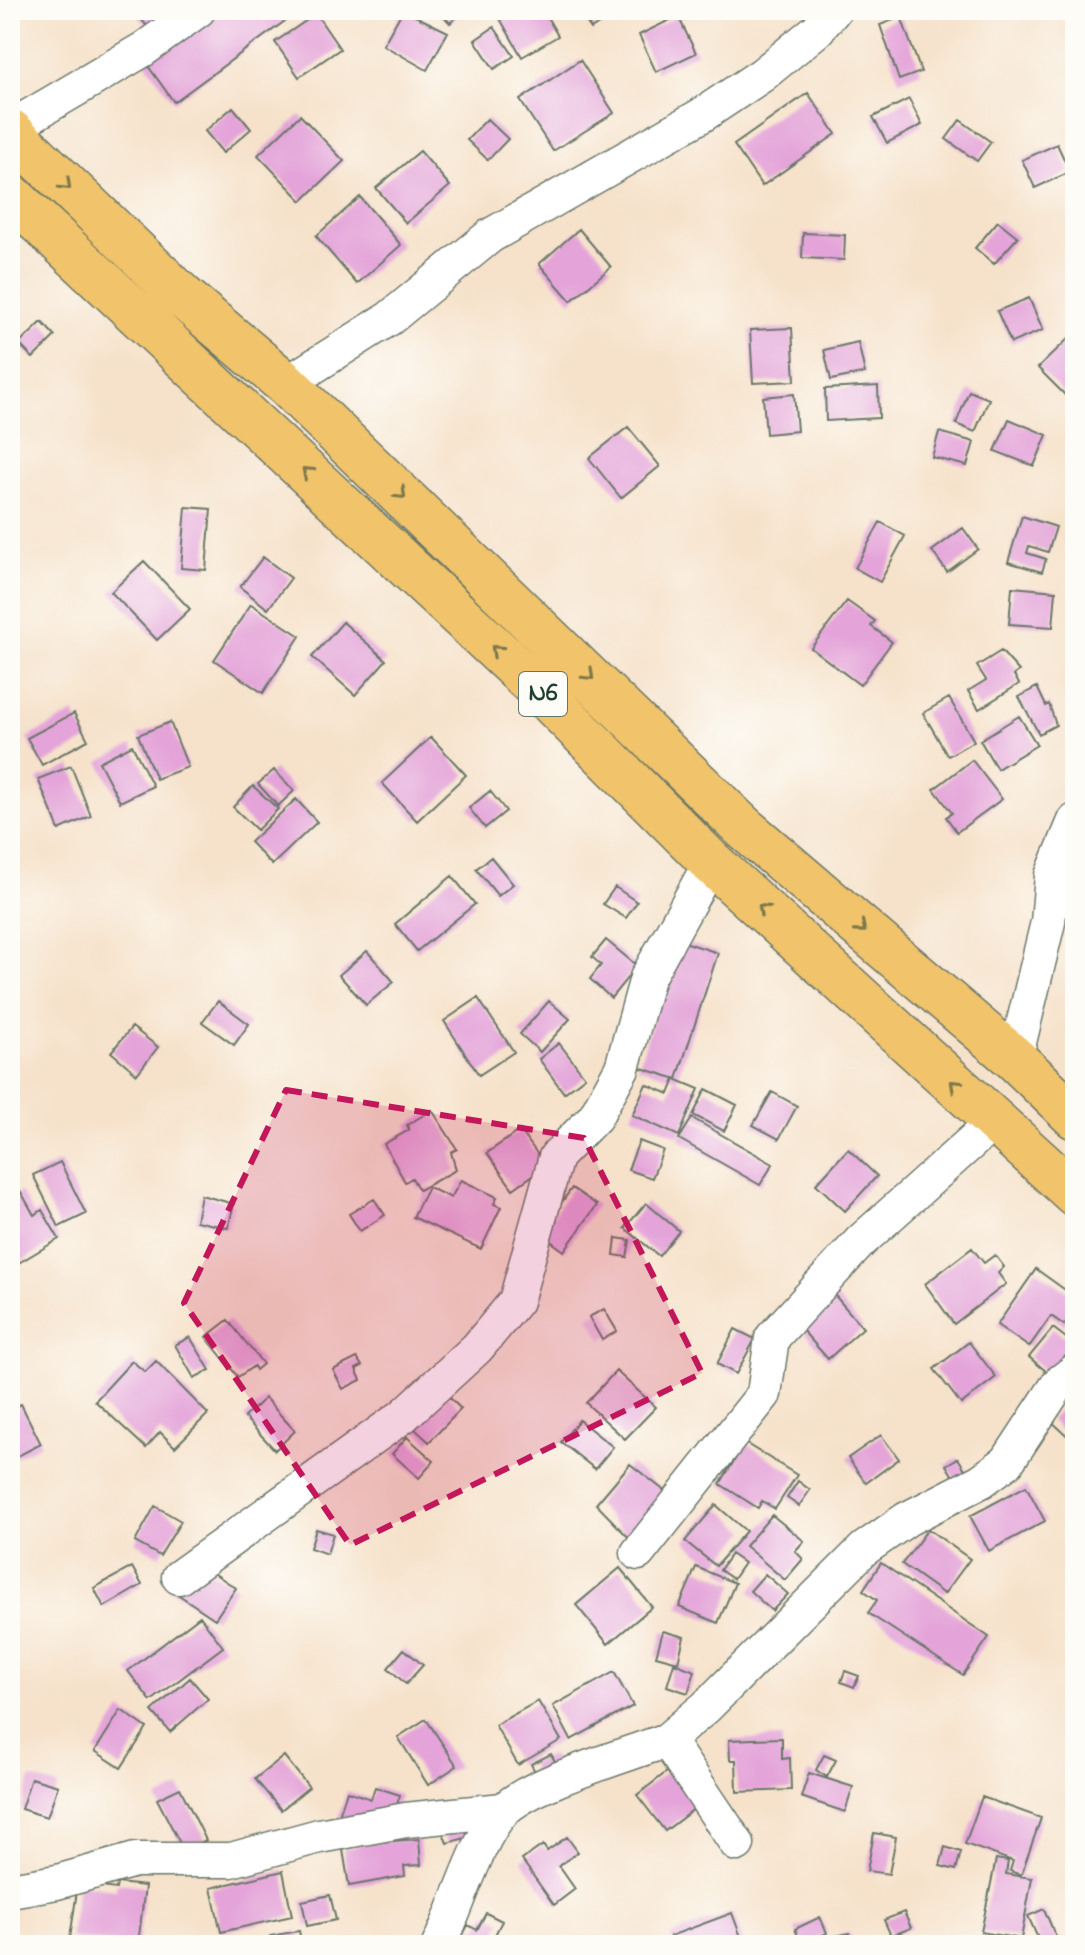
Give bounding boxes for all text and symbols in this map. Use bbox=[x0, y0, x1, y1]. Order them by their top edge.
one-way arrow bbox=[57, 176, 71, 191]
one-way arrow bbox=[302, 467, 316, 482]
one-way arrow bbox=[392, 485, 406, 500]
one-way arrow bbox=[491, 646, 506, 660]
one-way arrow bbox=[580, 665, 594, 680]
road number: N6 bbox=[519, 672, 567, 716]
one-way arrow bbox=[758, 905, 773, 919]
one-way arrow bbox=[851, 918, 866, 933]
one-way arrow bbox=[949, 1080, 964, 1095]

